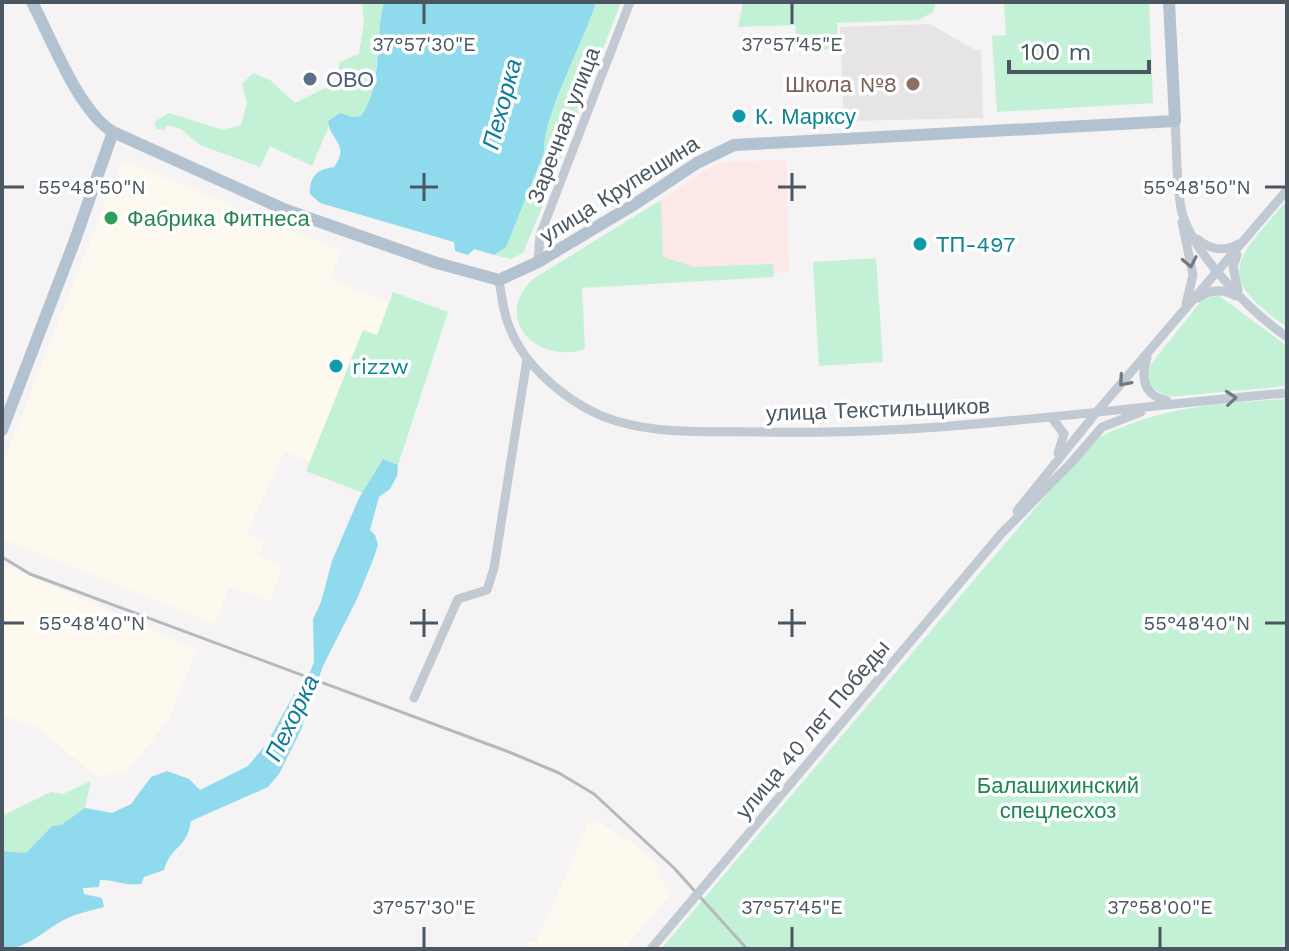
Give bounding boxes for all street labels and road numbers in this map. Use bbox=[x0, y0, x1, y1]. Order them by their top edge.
street label: Заречная улица bbox=[522, 43, 605, 207]
street label: улица Крупешина bbox=[535, 130, 704, 248]
street label: улица Текстильщиков bbox=[766, 393, 990, 426]
street label: улица 40 лет Победы bbox=[730, 635, 894, 824]

